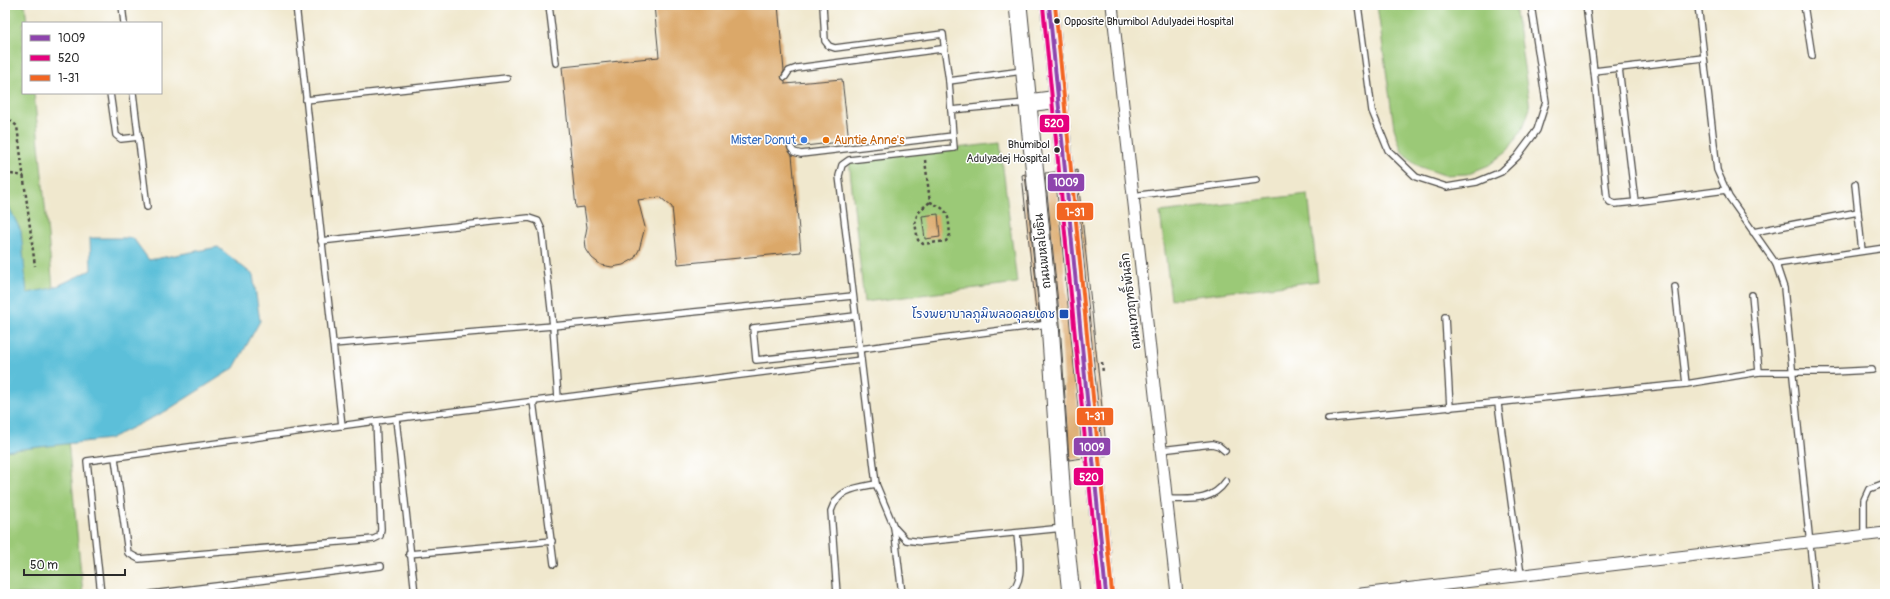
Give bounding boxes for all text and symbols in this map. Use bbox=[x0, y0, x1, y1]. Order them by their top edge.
place label: Opposite Bhumibol Adulyadei Hospital bbox=[1064, 15, 1234, 28]
marker: Opposite Bhumibol Adulyadei Hospital bbox=[1052, 16, 1062, 26]
legend bbox=[22, 22, 162, 94]
text: 1009 bbox=[58, 31, 85, 46]
text: 520 bbox=[58, 51, 79, 66]
text: 1-31 bbox=[58, 71, 79, 86]
line badge: 520 bbox=[1039, 114, 1070, 133]
text: 520 bbox=[1044, 117, 1064, 130]
place label: Mister Donut bbox=[731, 133, 796, 148]
place label: Auntie Anne's bbox=[834, 133, 905, 148]
marker: Mister Donut bbox=[799, 135, 809, 145]
marker: Auntie Anne's bbox=[821, 135, 831, 145]
place label: Bhumibol Adulyadej Hospital bbox=[967, 138, 1050, 165]
marker: Bhumibol Adulyadej Hospital bbox=[1052, 145, 1062, 155]
line badge: 1009 bbox=[1047, 173, 1085, 192]
text: 1009 bbox=[1054, 176, 1079, 189]
line badge: 1-31 bbox=[1056, 202, 1094, 221]
text: 1-31 bbox=[1065, 206, 1085, 219]
street label: ถนนพหลโยธิน bbox=[1031, 213, 1054, 290]
street label: ถนนเทวฤทธิ์พันลึก bbox=[1113, 252, 1144, 351]
place label: โรงพยาบาลภูมิพลอดุลยเดช bbox=[912, 306, 1055, 323]
marker: โรงพยาบาลภูมิพลอดุลยเดช bbox=[1058, 308, 1070, 320]
line badge: 1-31 bbox=[1076, 407, 1114, 426]
text: 1-31 bbox=[1085, 410, 1105, 423]
line badge: 1009 bbox=[1073, 437, 1111, 456]
text: 1009 bbox=[1080, 441, 1105, 454]
line badge: 520 bbox=[1073, 467, 1104, 486]
text: 520 bbox=[1079, 471, 1099, 484]
scale bar bbox=[24, 551, 125, 577]
text: 50 m bbox=[30, 558, 58, 573]

